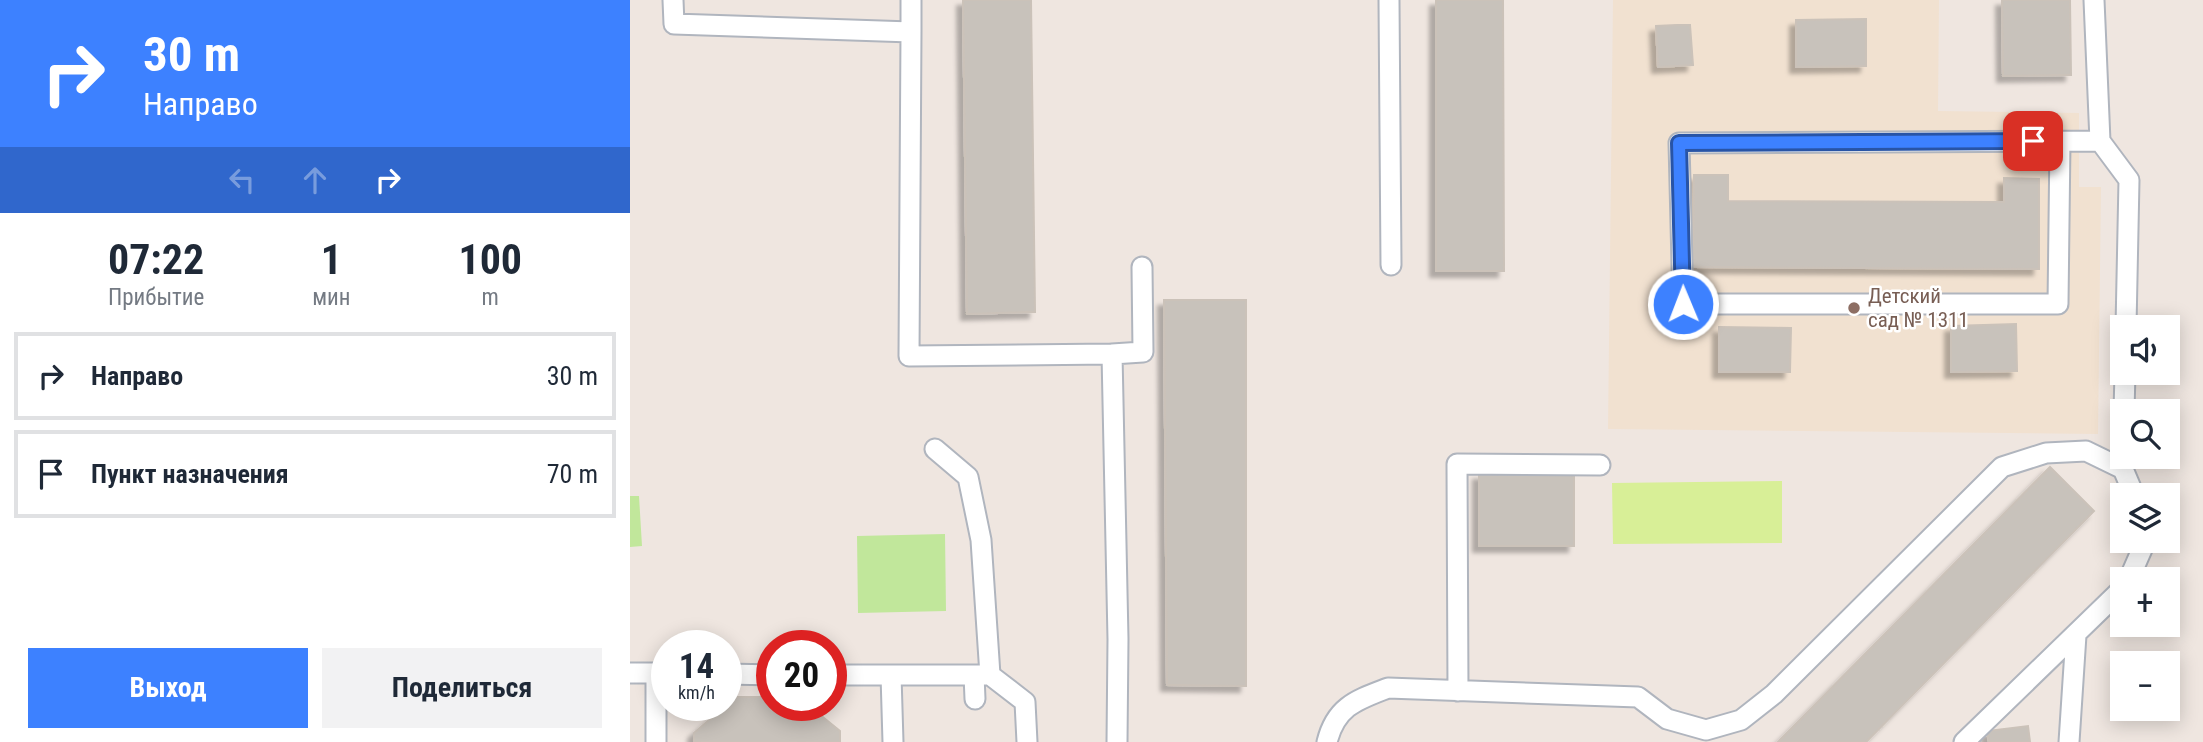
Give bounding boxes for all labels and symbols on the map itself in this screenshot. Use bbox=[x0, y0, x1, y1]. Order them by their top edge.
pin bbox=[2003, 111, 2063, 171]
position arrow bbox=[1646, 267, 1720, 341]
place label: Детский сад № 1311 bbox=[1868, 284, 1969, 332]
marker: Детский сад № 1311 bbox=[1846, 300, 1862, 316]
speed limit sign: 20 bbox=[756, 630, 847, 721]

